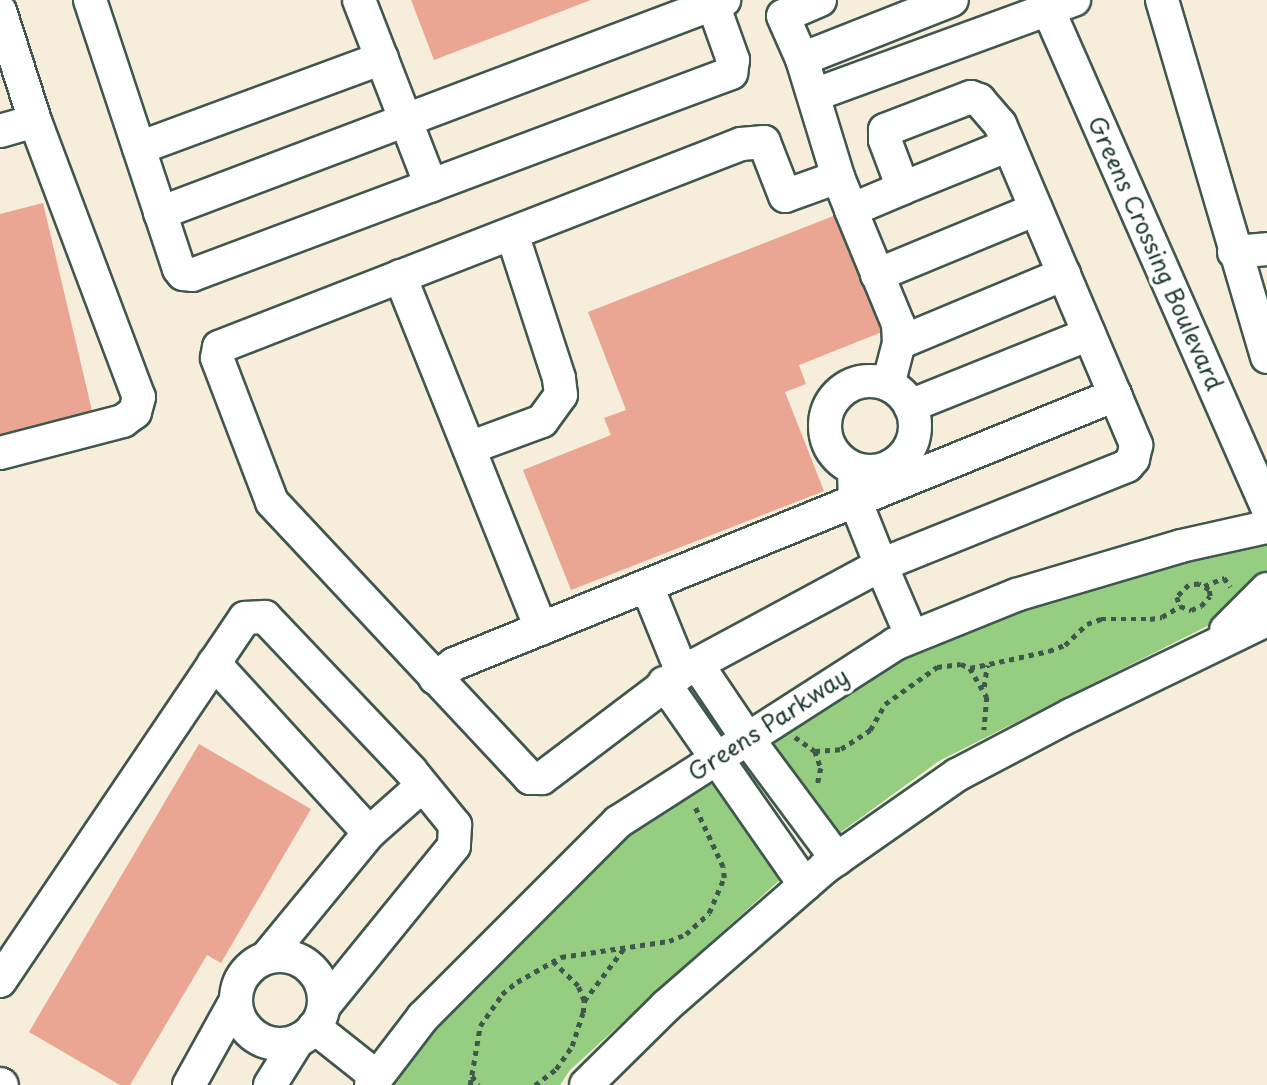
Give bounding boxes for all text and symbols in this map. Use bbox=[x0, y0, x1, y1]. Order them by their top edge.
street label: Greens Crossing Boulevard bbox=[1083, 111, 1229, 395]
street label: Greens Parkway bbox=[683, 662, 853, 786]

